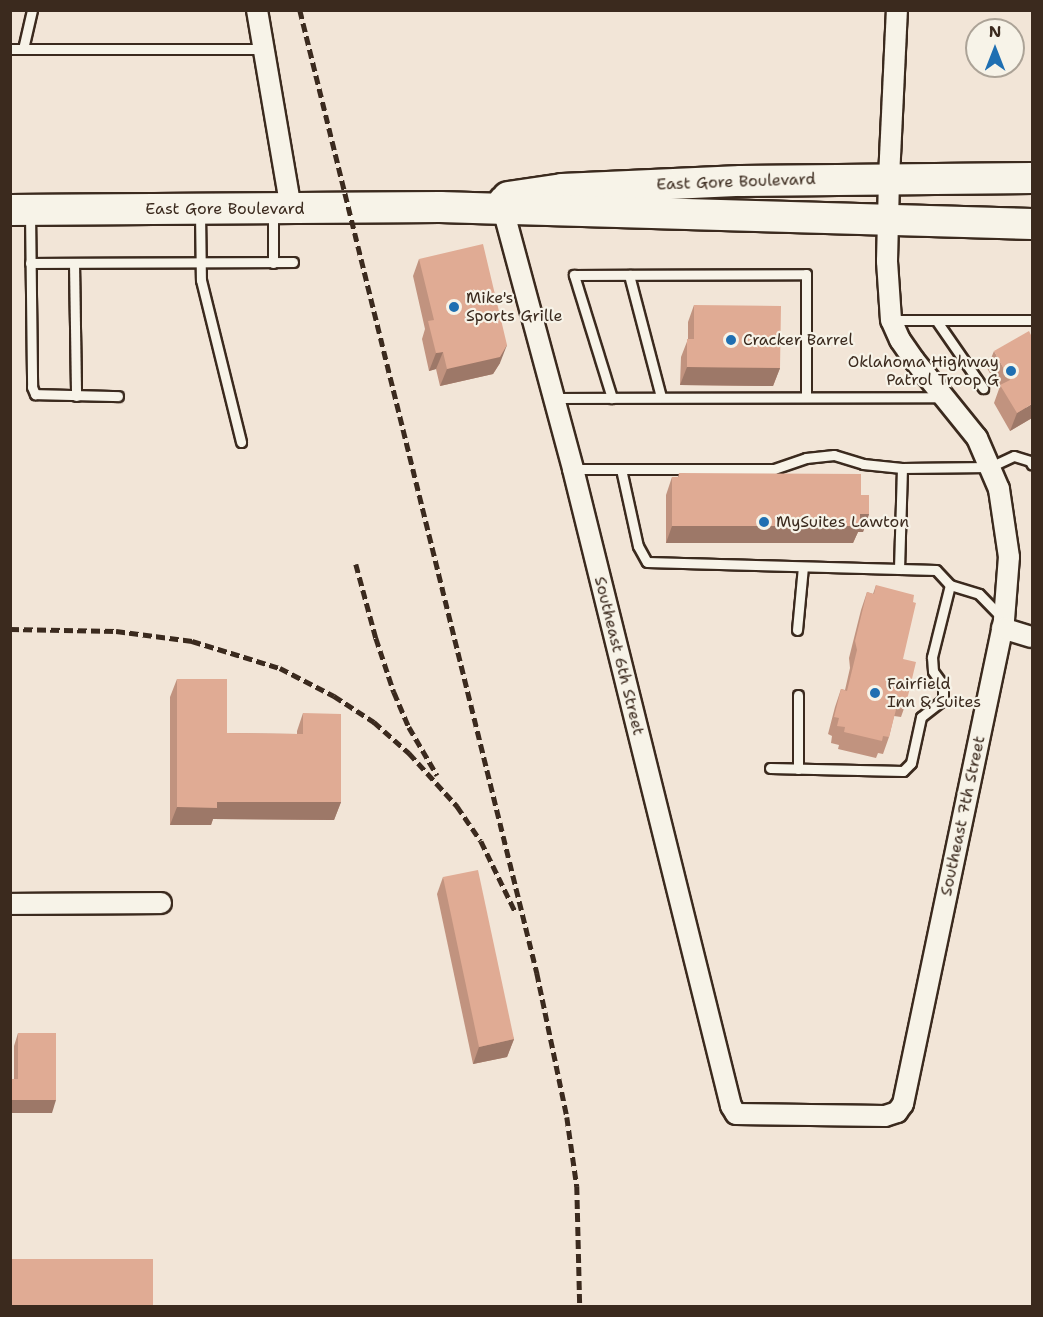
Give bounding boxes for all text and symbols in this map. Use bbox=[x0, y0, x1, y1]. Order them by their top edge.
north arrow bbox=[965, 18, 1025, 78]
text: N bbox=[989, 21, 1001, 42]
street label: East Gore Boulevard bbox=[656, 170, 816, 194]
street label: East Gore Boulevard bbox=[145, 199, 305, 219]
place label: Mike's Sports Grille bbox=[466, 288, 563, 326]
marker: Mike's Sports Grille bbox=[447, 300, 461, 314]
place label: Cracker Barrel bbox=[743, 330, 853, 350]
marker: Cracker Barrel bbox=[724, 333, 738, 347]
place label: Oklahoma Highway Patrol Troop G bbox=[848, 352, 999, 390]
marker: Oklahoma Highway Patrol Troop G bbox=[1004, 364, 1018, 378]
place label: MySuites Lawton bbox=[776, 512, 909, 532]
marker: MySuites Lawton bbox=[757, 515, 771, 529]
street label: Southeast 6th Street bbox=[590, 575, 648, 737]
place label: Fairfield Inn & Suites bbox=[887, 674, 981, 712]
marker: Fairfield Inn & Suites bbox=[868, 686, 882, 700]
street label: Southeast 7th Street bbox=[937, 734, 989, 898]

